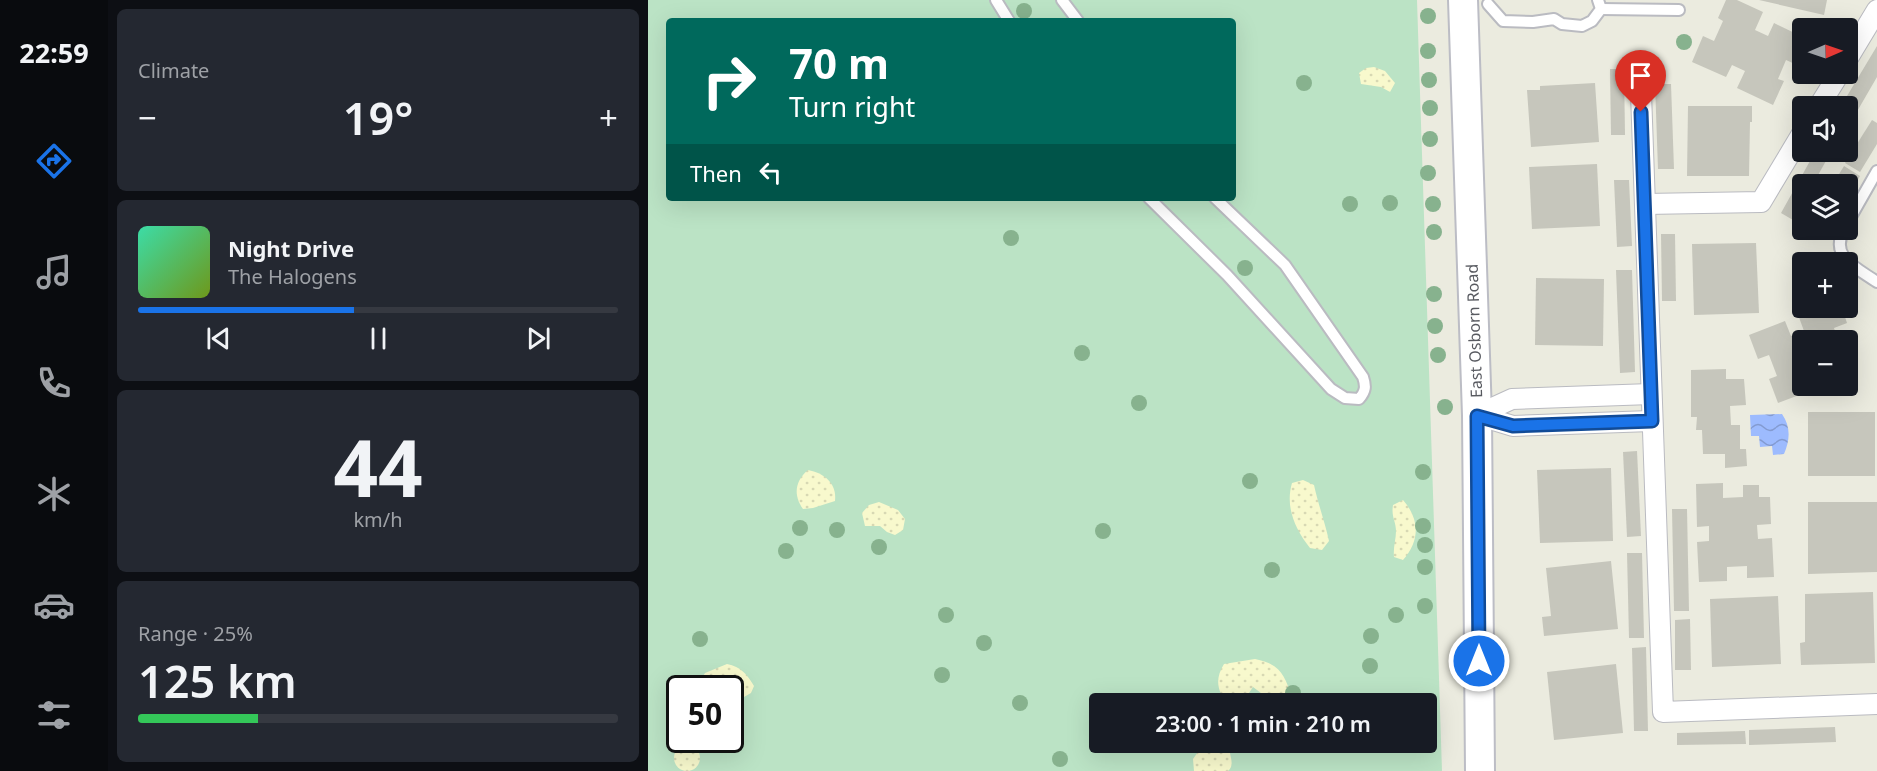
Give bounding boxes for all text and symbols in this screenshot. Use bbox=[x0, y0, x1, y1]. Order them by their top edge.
north arrow bbox=[1792, 18, 1858, 84]
map controls bbox=[1792, 18, 1858, 396]
text: 22:59 bbox=[19, 34, 89, 71]
text: 70 m bbox=[789, 34, 889, 91]
icon: right bbox=[690, 42, 768, 120]
pin bbox=[1615, 50, 1666, 112]
text: Climate bbox=[138, 57, 209, 84]
icon: arrive bbox=[1624, 59, 1657, 92]
text: 19° bbox=[343, 87, 413, 148]
text: Turn right bbox=[789, 88, 915, 125]
text: − bbox=[138, 95, 157, 140]
text: + bbox=[599, 95, 618, 140]
button: sound bbox=[1792, 96, 1858, 162]
icon: directions bbox=[33, 140, 75, 182]
icon: left bbox=[754, 156, 787, 189]
text: Then bbox=[690, 158, 742, 188]
button: layers bbox=[1792, 174, 1858, 240]
text: Night Drive bbox=[228, 233, 354, 263]
icon: music bbox=[33, 251, 75, 293]
button: + bbox=[1792, 252, 1858, 318]
text: The Halogens bbox=[228, 263, 357, 290]
street label: East Osborn Road bbox=[1461, 264, 1487, 398]
icon: previous bbox=[202, 322, 235, 355]
icon: pause bbox=[362, 322, 395, 355]
icon: next bbox=[522, 322, 555, 355]
button: − bbox=[1792, 330, 1858, 396]
icon: phone bbox=[33, 362, 75, 404]
text: 44 bbox=[333, 414, 423, 520]
icon: climate bbox=[33, 473, 75, 515]
text: km/h bbox=[353, 506, 403, 533]
icon: car bbox=[33, 584, 75, 626]
text: Range · 25% bbox=[138, 620, 253, 647]
position arrow bbox=[1447, 629, 1511, 693]
text: 125 km bbox=[138, 650, 297, 711]
speed limit sign: 50 bbox=[666, 675, 744, 753]
icon: filters bbox=[33, 694, 75, 736]
text: 23:00 · 1 min · 210 m bbox=[1155, 708, 1371, 738]

